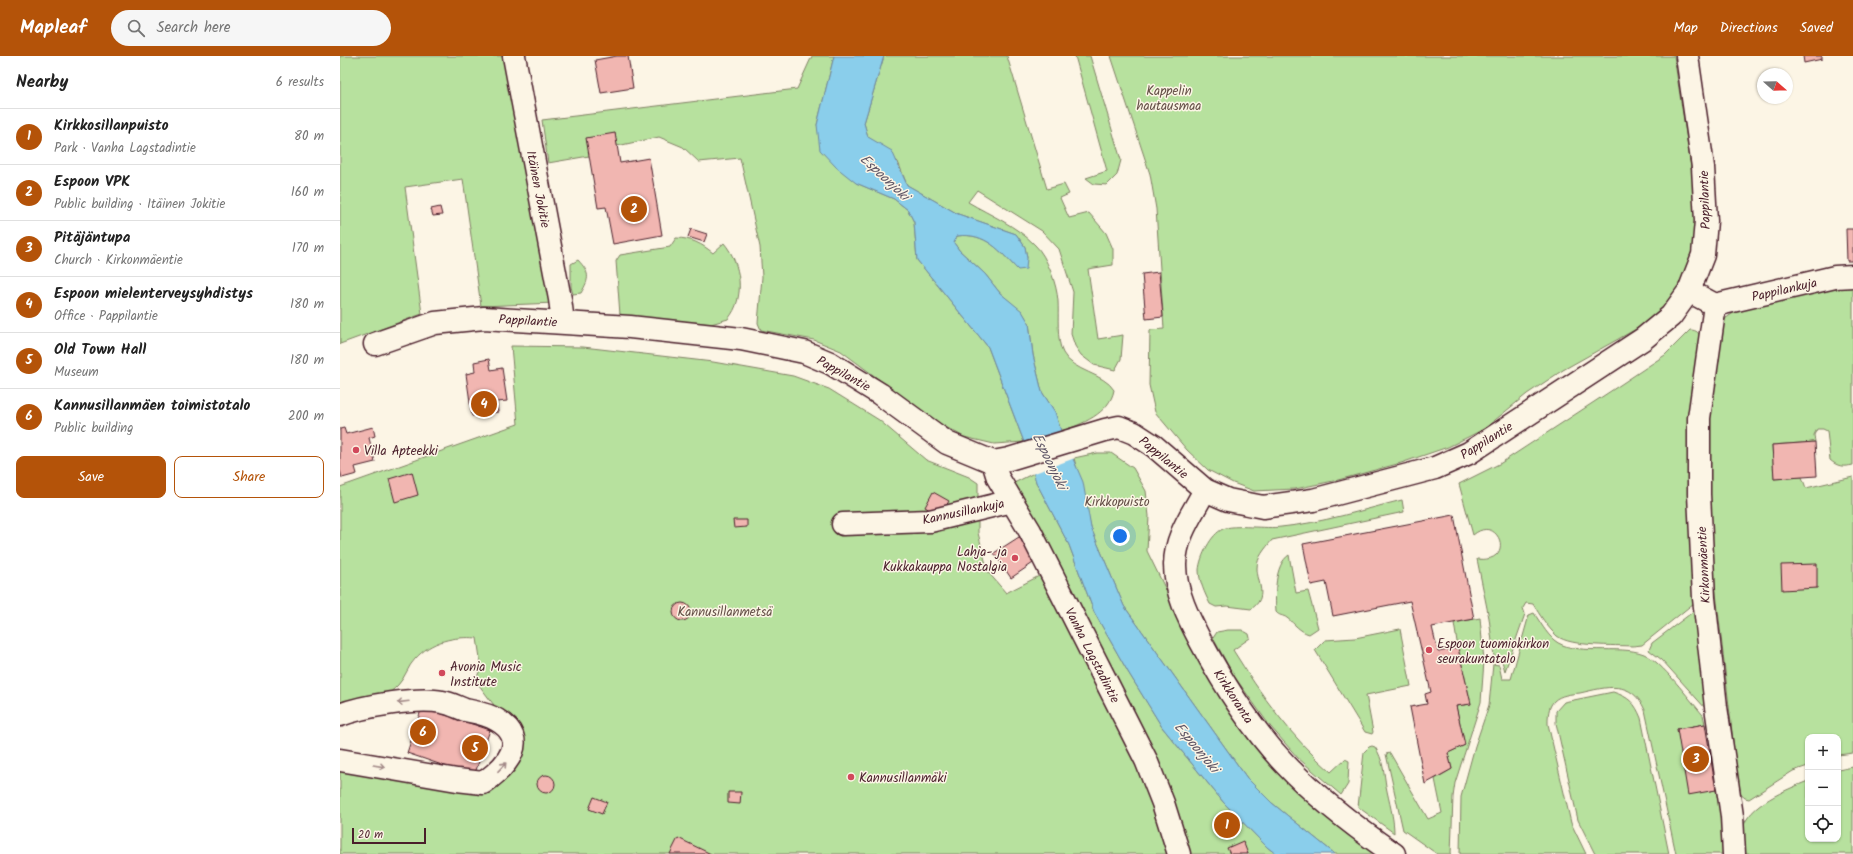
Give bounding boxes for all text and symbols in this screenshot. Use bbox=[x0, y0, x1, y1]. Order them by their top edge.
search box bbox=[111, 10, 391, 46]
text: Mapleaf bbox=[20, 13, 87, 43]
text: Search here bbox=[157, 16, 231, 40]
icon: search bbox=[125, 17, 147, 39]
text: Map bbox=[1673, 17, 1698, 39]
text: Directions bbox=[1720, 17, 1778, 39]
text: Saved bbox=[1800, 17, 1833, 39]
north arrow bbox=[1757, 68, 1793, 104]
text: Nearby bbox=[16, 69, 68, 96]
text: 6 results bbox=[276, 72, 324, 93]
park label: Kappelin hautausmaa bbox=[1137, 81, 1201, 117]
text: Kirkkosillanpuisto bbox=[54, 114, 169, 138]
text: 1 bbox=[27, 126, 31, 147]
text: 80 m bbox=[294, 126, 324, 147]
text: Park · Vanha Lagstadintie bbox=[54, 138, 196, 159]
street label: Itäinen Jokitie bbox=[520, 149, 555, 230]
water label: Espoonjoki bbox=[855, 149, 916, 208]
text: Espoon VPK bbox=[54, 170, 130, 194]
street label: Pappilantie bbox=[1694, 170, 1717, 230]
text: 2 bbox=[25, 182, 33, 203]
text: 160 m bbox=[291, 182, 324, 203]
text: Public building · Itäinen Jokitie bbox=[54, 194, 225, 215]
pin: 2 bbox=[621, 194, 647, 224]
text: Pitäjäntupa bbox=[54, 226, 130, 250]
text: 3 bbox=[25, 238, 33, 259]
text: 170 m bbox=[292, 238, 324, 259]
text: Church · Kirkonmäentie bbox=[54, 250, 183, 271]
street label: Pappilankuja bbox=[1750, 273, 1819, 308]
text: Espoon mielenterveysyhdistys bbox=[54, 282, 253, 306]
text: 4 bbox=[25, 294, 33, 315]
text: 180 m bbox=[290, 294, 324, 315]
text: Office · Pappilantie bbox=[54, 306, 158, 327]
street label: Pappilantie bbox=[498, 309, 558, 334]
text: Old Town Hall bbox=[54, 338, 146, 362]
text: 5 bbox=[26, 350, 32, 371]
text: 180 m bbox=[290, 350, 324, 371]
street label: Pappilantie bbox=[812, 351, 874, 398]
text: Museum bbox=[54, 362, 99, 383]
pin: 4 bbox=[471, 389, 497, 419]
text: Kannusillanmäen toimistotalo bbox=[54, 394, 250, 418]
text: 6 bbox=[25, 406, 33, 427]
text: 200 m bbox=[288, 406, 324, 427]
street label: Pappilantie bbox=[1456, 417, 1517, 466]
text: Public building bbox=[54, 418, 133, 439]
water label: Espoonjoki bbox=[1026, 429, 1073, 496]
street label: Pappilantie bbox=[1134, 431, 1193, 485]
place label: Villa Apteekki bbox=[364, 441, 439, 462]
marker: Villa Apteekki bbox=[351, 445, 361, 455]
button: Save bbox=[16, 456, 166, 498]
button: Share bbox=[174, 456, 324, 498]
park label: Kirkkopuisto bbox=[1084, 492, 1150, 513]
street label: Kannusillankuja bbox=[920, 493, 1006, 531]
your location bbox=[1110, 526, 1130, 546]
street label: Kirkonmäentie bbox=[1692, 526, 1717, 604]
place label: Lahja- ja Kukkakauppa Nostalgia bbox=[883, 542, 1007, 578]
marker: Lahja- ja Kukkakauppa Nostalgia bbox=[1010, 553, 1020, 563]
park label: Kannusillanmetsä bbox=[678, 602, 773, 623]
street label: Vanha Lagstadintie bbox=[1059, 604, 1125, 707]
place label: Espoon tuomiokirkon seurakuntatalo bbox=[1437, 634, 1549, 670]
marker: Espoon tuomiokirkon seurakuntatalo bbox=[1424, 645, 1434, 655]
place label: Avonia Music Institute bbox=[450, 657, 522, 693]
street label: Kirkkoranta bbox=[1207, 665, 1258, 728]
marker: Avonia Music Institute bbox=[437, 668, 447, 678]
one-way arrow bbox=[397, 699, 410, 706]
pin: 6 bbox=[410, 717, 436, 747]
water label: Espoonjoki bbox=[1168, 717, 1226, 780]
pin: 5 bbox=[462, 733, 488, 763]
map controls bbox=[1805, 734, 1841, 842]
button: + bbox=[1805, 734, 1841, 770]
pin: 3 bbox=[1683, 744, 1709, 774]
one-way arrow bbox=[372, 762, 385, 770]
one-way arrow bbox=[497, 762, 506, 773]
place label: Kannusillanmäki bbox=[859, 768, 948, 789]
button: − bbox=[1805, 770, 1841, 806]
marker: Kannusillanmäki bbox=[846, 772, 856, 782]
button: locate bbox=[1805, 806, 1841, 842]
pin: 1 bbox=[1214, 810, 1240, 840]
scale bar bbox=[352, 826, 426, 845]
text: 20 m bbox=[358, 826, 383, 844]

